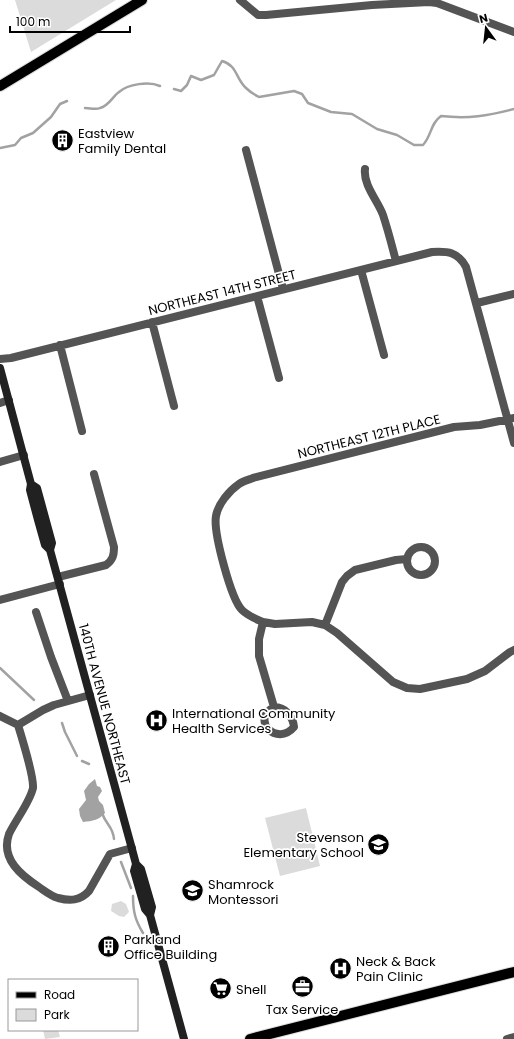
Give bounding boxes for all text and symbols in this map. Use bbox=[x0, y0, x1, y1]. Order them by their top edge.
scale bar bbox=[10, 8, 130, 34]
north arrow bbox=[466, 8, 506, 48]
text: N bbox=[477, 10, 489, 27]
text: 100 m bbox=[16, 13, 50, 30]
place label: Eastview Family Dental bbox=[78, 124, 166, 158]
building icon: Eastview Family Dental bbox=[50, 127, 76, 153]
street label: NORTHEAST 14TH STREET bbox=[146, 265, 298, 320]
street label: NORTHEAST 12TH PLACE bbox=[296, 410, 443, 463]
street label: 140TH AVENUE NORTHEAST bbox=[74, 622, 135, 787]
place label: International Community Health Services bbox=[172, 704, 336, 738]
hospital icon: International Community Health Services bbox=[143, 707, 169, 733]
place label: Stevenson Elementary School bbox=[243, 828, 364, 862]
school or university icon: Stevenson Elementary School bbox=[366, 831, 392, 857]
place label: Shamrock Montessori bbox=[208, 875, 279, 909]
school or university icon: Shamrock Montessori bbox=[180, 878, 206, 904]
place label: Parkland Office Building bbox=[124, 930, 217, 964]
building icon: Parkland Office Building bbox=[96, 933, 122, 959]
place label: Neck & Back Pain Clinic bbox=[356, 952, 436, 986]
hospital icon: Neck & Back Pain Clinic bbox=[328, 955, 354, 981]
office icon: Tax Service bbox=[289, 974, 315, 1000]
supermarket icon: Shell bbox=[208, 976, 234, 1002]
legend bbox=[8, 979, 138, 1031]
place label: Shell bbox=[236, 980, 266, 999]
text: Road bbox=[44, 986, 75, 1003]
place label: Tax Service bbox=[266, 1000, 338, 1019]
text: Park bbox=[44, 1006, 71, 1023]

